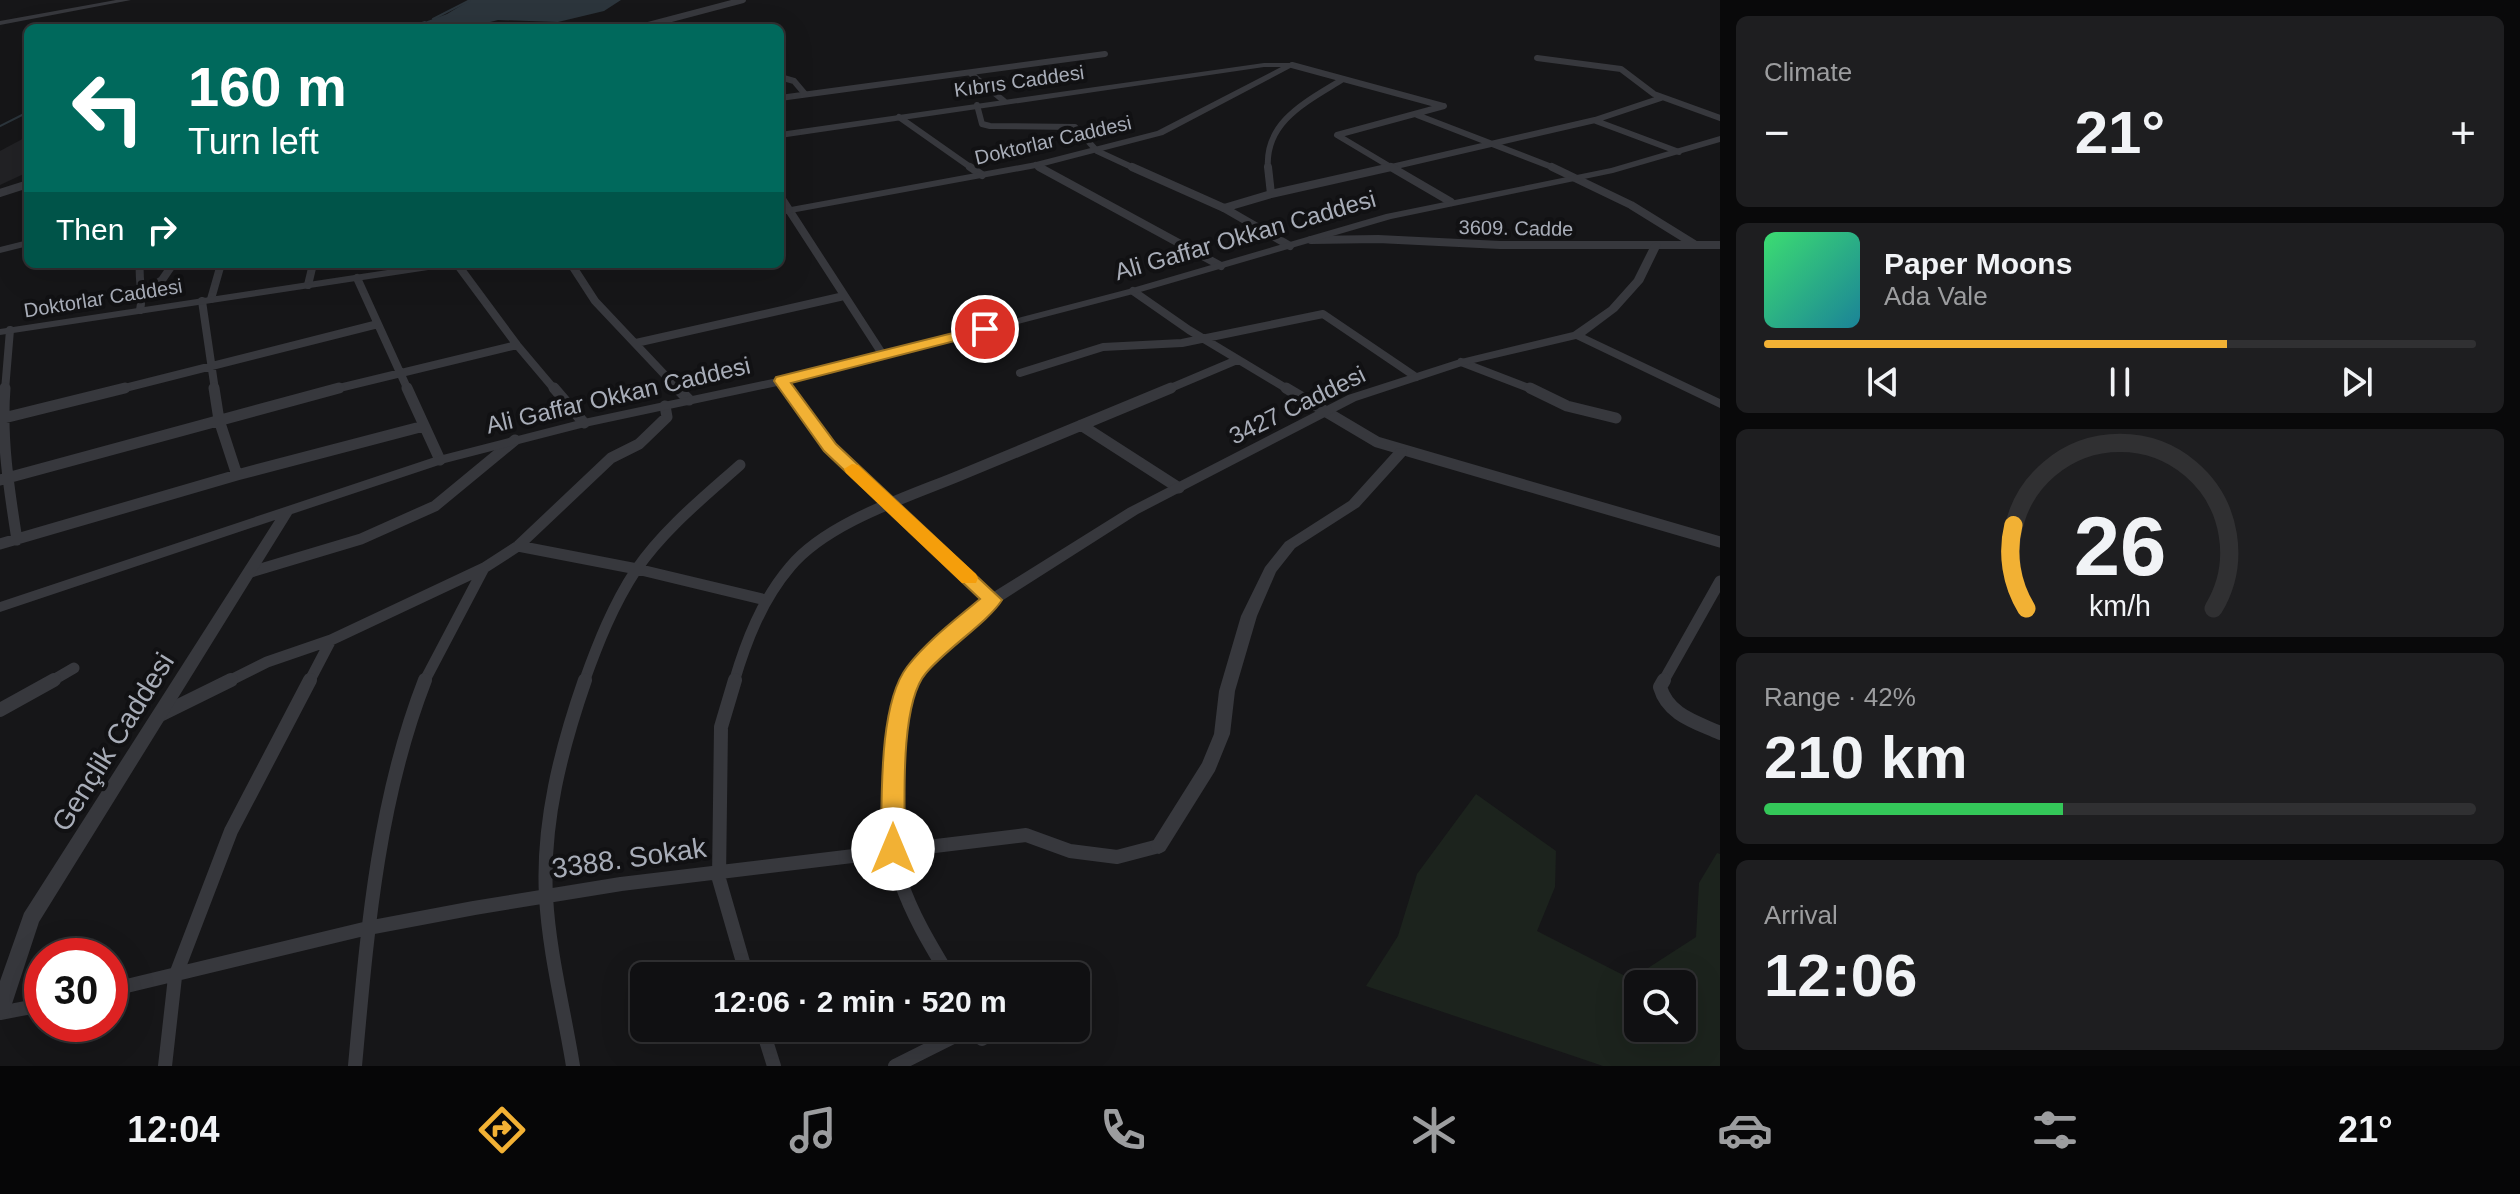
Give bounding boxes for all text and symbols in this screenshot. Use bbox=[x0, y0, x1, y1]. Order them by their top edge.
text: 160 m bbox=[188, 55, 347, 118]
icon: left bbox=[56, 56, 160, 160]
text: Climate bbox=[1764, 57, 1852, 87]
street label: Kıbrıs Caddesi bbox=[953, 61, 1085, 101]
text: 21° bbox=[2075, 99, 2165, 166]
text: − bbox=[1764, 108, 1790, 157]
text: + bbox=[2450, 108, 2476, 157]
street label: Doktorlar Caddesi bbox=[973, 111, 1133, 169]
text: Turn left bbox=[188, 121, 319, 162]
street label: Ali Gaffar Okkan Caddesi bbox=[1111, 185, 1379, 285]
icon: right bbox=[140, 208, 184, 252]
text: Then bbox=[56, 213, 124, 246]
street label: 3609. Cadde bbox=[1459, 216, 1573, 240]
text: Paper Moons bbox=[1884, 247, 2072, 280]
street label: Doktorlar Caddesi bbox=[22, 275, 184, 321]
text: Ada Vale bbox=[1884, 281, 1988, 311]
pin bbox=[951, 295, 1019, 363]
icon: arrive bbox=[963, 307, 1007, 351]
street label: Ali Gaffar Okkan Caddesi bbox=[483, 351, 753, 439]
street label: 3427 Caddesi bbox=[1225, 360, 1369, 450]
icon: previous bbox=[1861, 360, 1905, 404]
icon: pause bbox=[2098, 360, 2142, 404]
icon: next bbox=[2335, 360, 2379, 404]
text: 26 bbox=[2074, 500, 2166, 593]
text: km/h bbox=[2089, 590, 2151, 622]
street label: Gençlik Caddesi bbox=[46, 647, 180, 837]
text: Range · 42% bbox=[1764, 682, 1916, 712]
text: 210 km bbox=[1764, 724, 1968, 791]
position arrow bbox=[851, 807, 935, 891]
street label: 3388. Sokak bbox=[550, 832, 709, 884]
text: Arrival bbox=[1764, 900, 1838, 930]
speed limit sign: 30 bbox=[24, 938, 128, 1042]
text: 12:06 bbox=[1764, 942, 1917, 1009]
map controls bbox=[1624, 970, 1696, 1042]
button: search bbox=[1624, 970, 1696, 1042]
text: 12:06 · 2 min · 520 m bbox=[713, 985, 1007, 1018]
icon: directions bbox=[474, 1102, 530, 1158]
icon: music bbox=[785, 1102, 841, 1158]
icon: phone bbox=[1095, 1102, 1151, 1158]
icon: climate bbox=[1406, 1102, 1462, 1158]
icon: car bbox=[1717, 1102, 1773, 1158]
icon: filters bbox=[2027, 1102, 2083, 1158]
text: 12:04 bbox=[127, 1109, 219, 1150]
text: 21° bbox=[2338, 1109, 2393, 1150]

